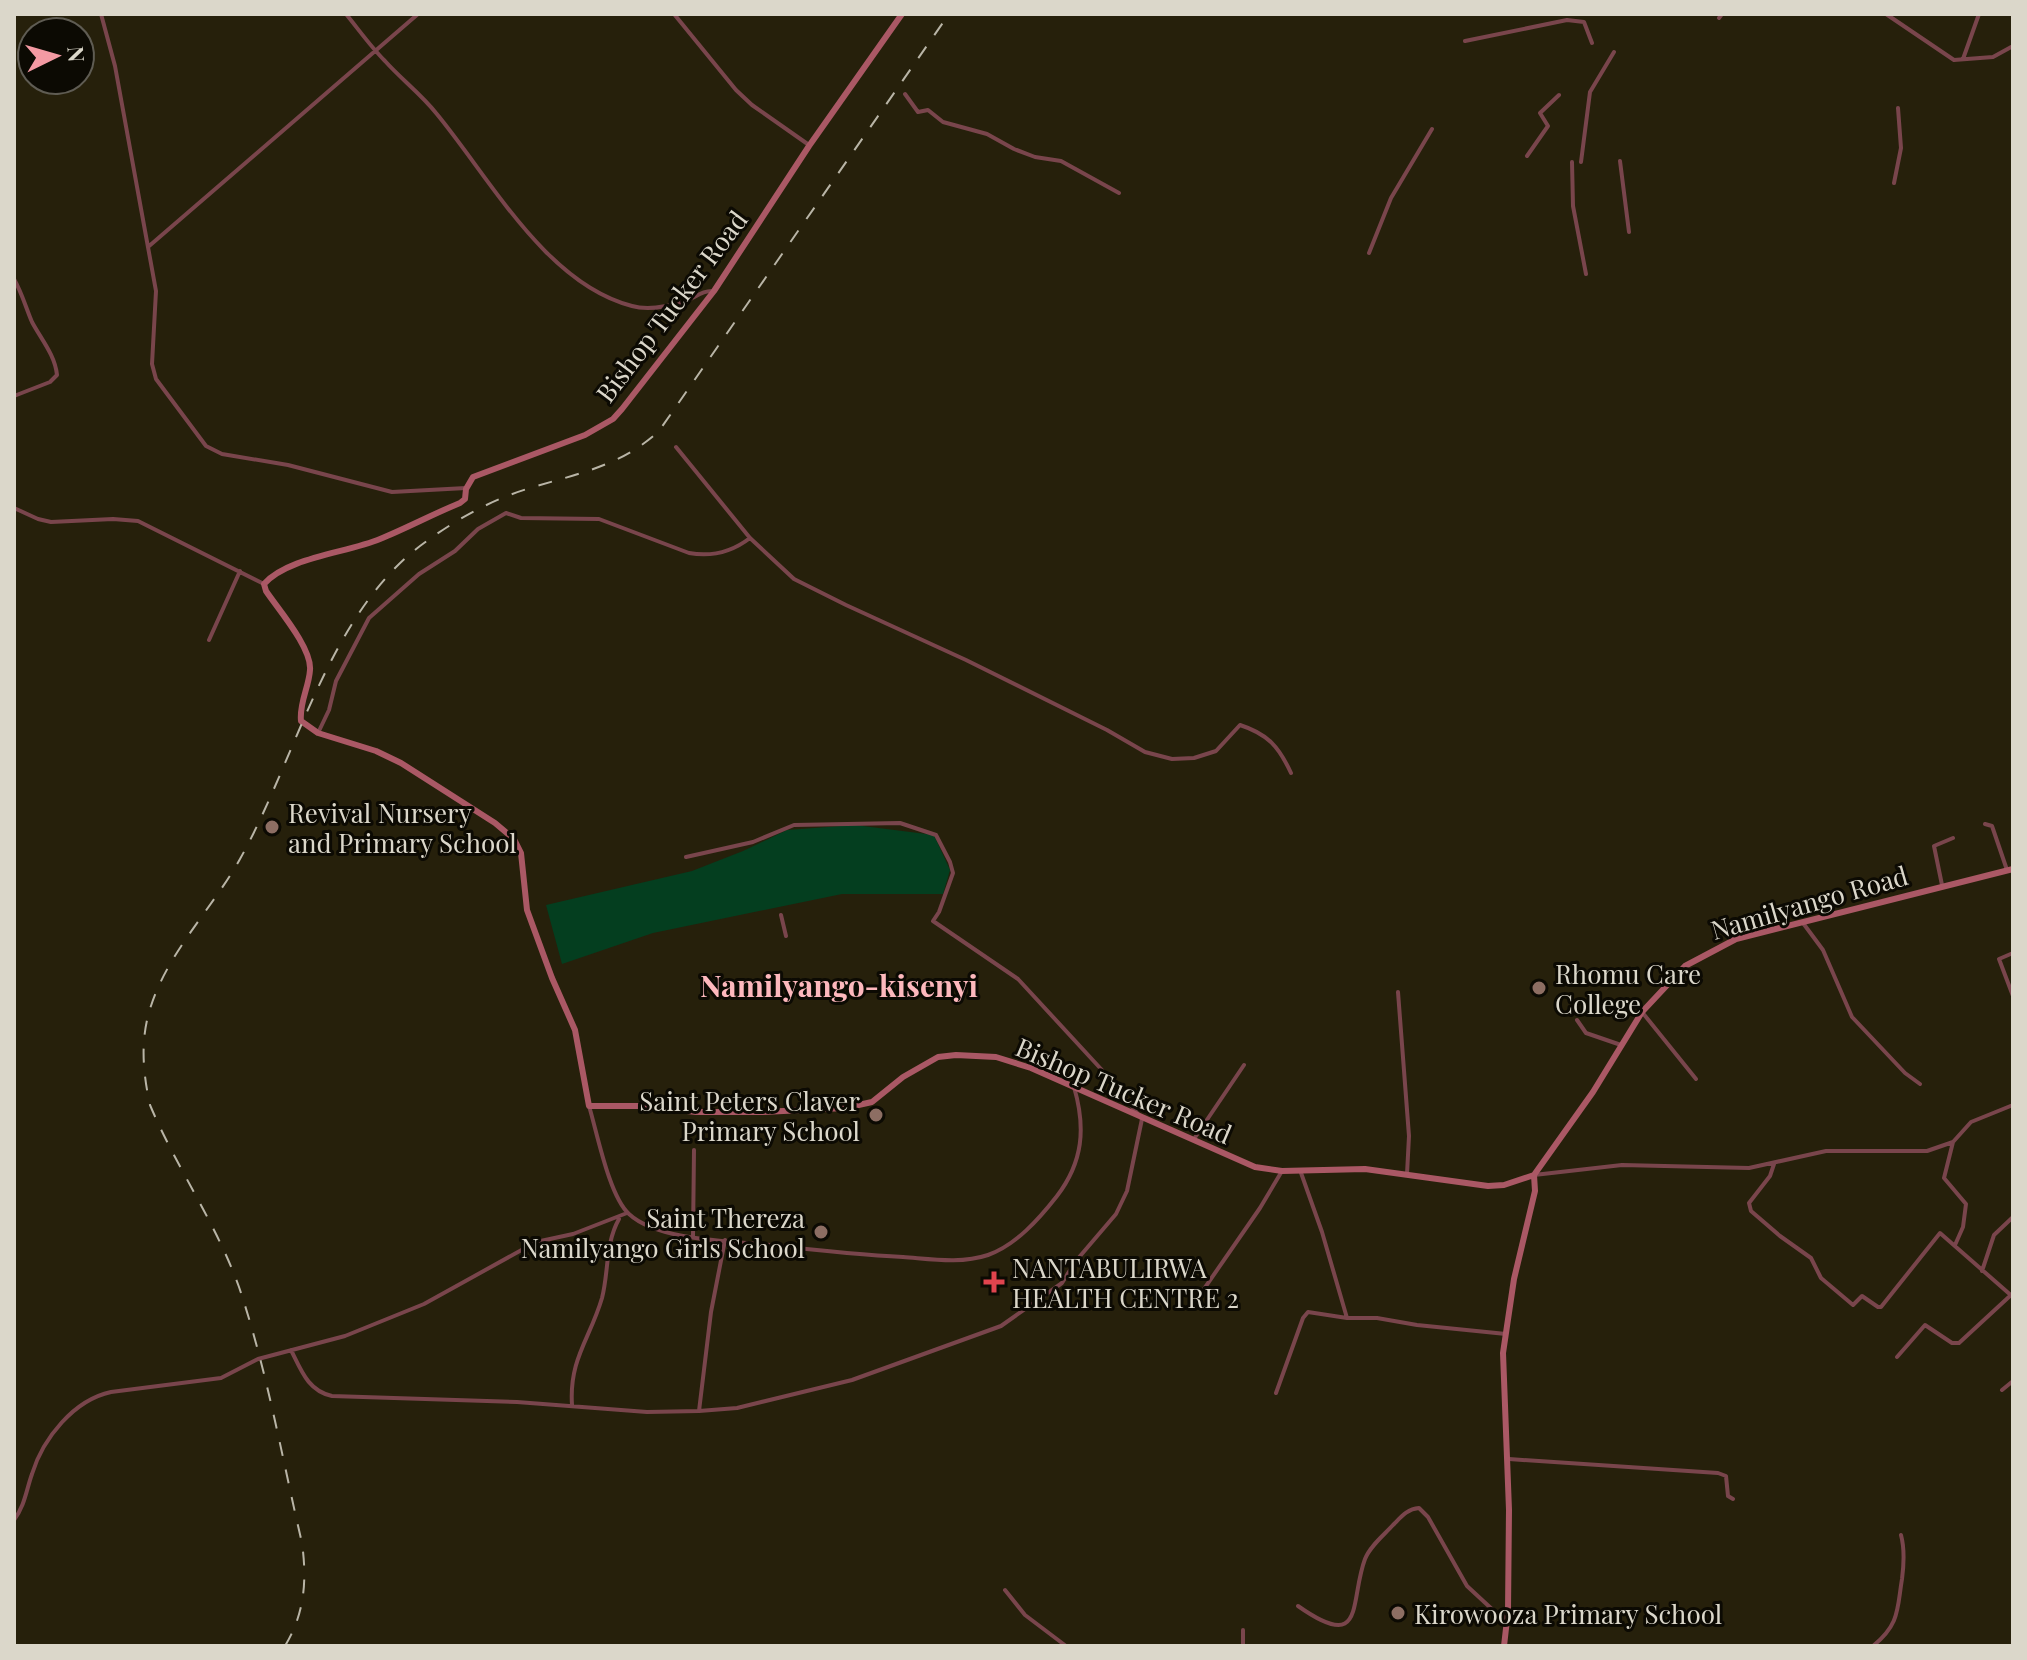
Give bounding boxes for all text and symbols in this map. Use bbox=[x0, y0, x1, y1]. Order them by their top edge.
north arrow bbox=[16, 16, 96, 96]
text: N bbox=[61, 45, 93, 64]
street label: Bishop Tucker Road bbox=[587, 203, 755, 409]
place label: Revival Nursery and Primary School bbox=[288, 795, 517, 860]
marker: Revival Nursery and Primary School bbox=[263, 818, 281, 836]
street label: Namilyango Road bbox=[1706, 857, 1912, 947]
place label: Rhomu Care College bbox=[1555, 956, 1701, 1021]
district label: Namilyango-kisenyi bbox=[700, 965, 978, 1005]
marker: Rhomu Care College bbox=[1530, 979, 1548, 997]
street label: Bishop Tucker Road bbox=[1011, 1029, 1237, 1151]
place label: Saint Peters Claver Primary School bbox=[639, 1083, 860, 1148]
marker: Saint Peters Claver Primary School bbox=[867, 1106, 885, 1124]
place label: Saint Thereza Namilyango Girls School bbox=[521, 1200, 805, 1265]
marker: Saint Thereza Namilyango Girls School bbox=[812, 1223, 830, 1241]
place label: NANTABULIRWA HEALTH CENTRE 2 bbox=[1012, 1250, 1239, 1315]
marker: NANTABULIRWA HEALTH CENTRE 2 bbox=[983, 1271, 1005, 1293]
place label: Kirowooza Primary School bbox=[1414, 1596, 1722, 1631]
marker: Kirowooza Primary School bbox=[1389, 1604, 1407, 1622]

